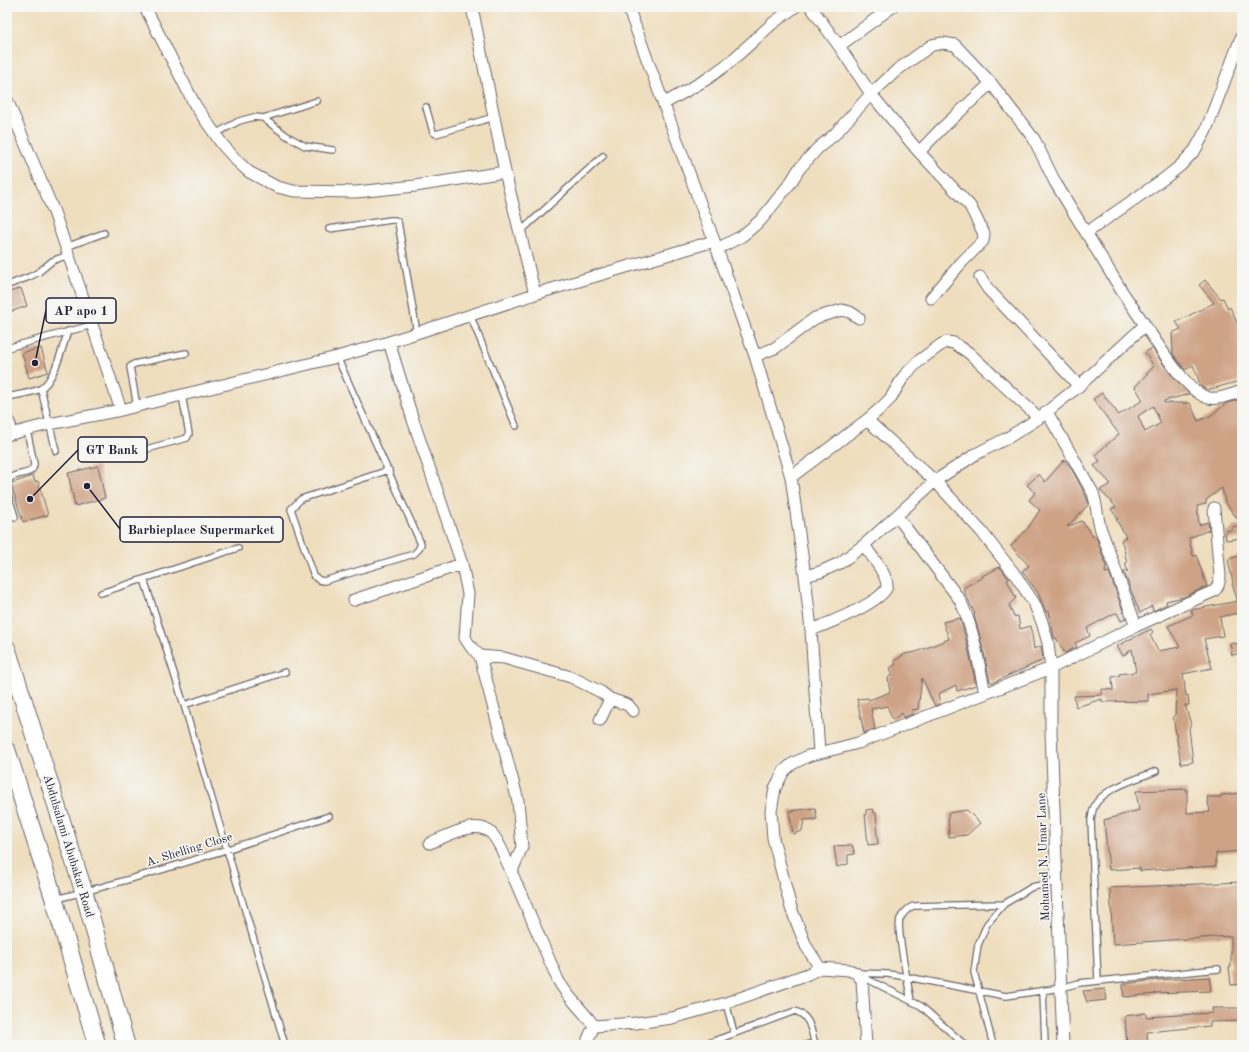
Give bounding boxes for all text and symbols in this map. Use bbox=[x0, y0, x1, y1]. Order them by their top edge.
callout: AP apo 1 bbox=[46, 298, 116, 323]
text: AP apo 1 bbox=[54, 305, 108, 318]
callout: GT Bank bbox=[78, 437, 147, 462]
text: GT Bank bbox=[86, 444, 139, 457]
callout: Barbieplace Supermarket bbox=[120, 517, 283, 542]
text: Barbieplace Supermarket bbox=[128, 524, 275, 537]
street label: Abdulsalami Abubakar Road bbox=[41, 773, 96, 919]
street label: Mohamed N. Umar Lane bbox=[1036, 792, 1052, 921]
street label: A. Shelling Close bbox=[145, 831, 234, 869]

